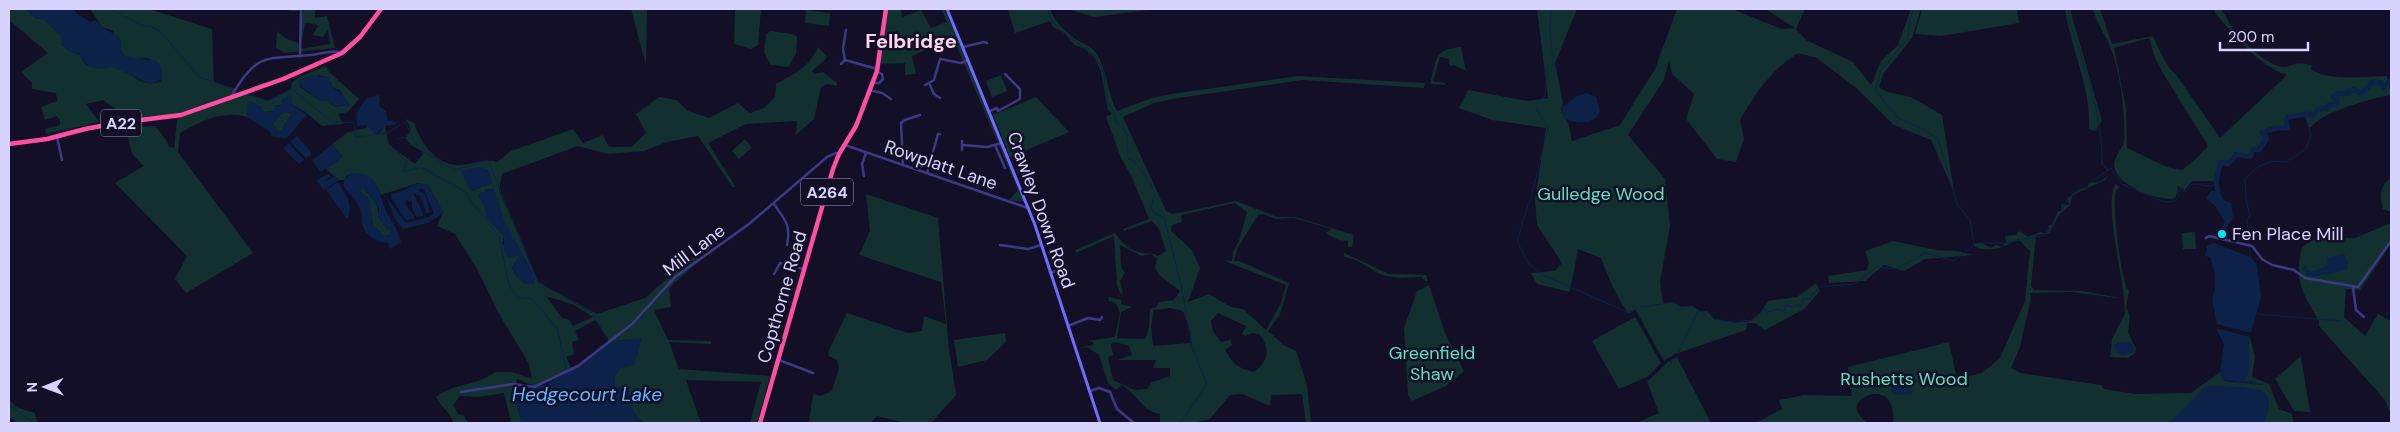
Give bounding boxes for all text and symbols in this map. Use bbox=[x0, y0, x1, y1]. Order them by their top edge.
scale bar bbox=[2220, 20, 2308, 52]
text: 200 m bbox=[2228, 27, 2274, 47]
district label: Felbridge bbox=[865, 28, 957, 54]
road number: A22 bbox=[101, 110, 141, 136]
street label: Crawley Down Road bbox=[1001, 128, 1081, 292]
street label: Rowplatt Lane bbox=[881, 134, 1001, 196]
road number: A264 bbox=[801, 178, 853, 206]
park label: Gulledge Wood bbox=[1537, 182, 1665, 206]
street label: Mill Lane bbox=[658, 219, 730, 281]
place label: Fen Place Mill bbox=[2232, 222, 2344, 246]
street label: Copthorne Road bbox=[752, 228, 812, 366]
marker: Fen Place Mill bbox=[2216, 228, 2228, 240]
park label: Greenfield Shaw bbox=[1389, 341, 1475, 386]
north arrow bbox=[20, 362, 70, 412]
park label: Rushetts Wood bbox=[1840, 367, 1968, 391]
text: N bbox=[23, 382, 41, 392]
water label: Hedgecourt Lake bbox=[512, 382, 662, 407]

